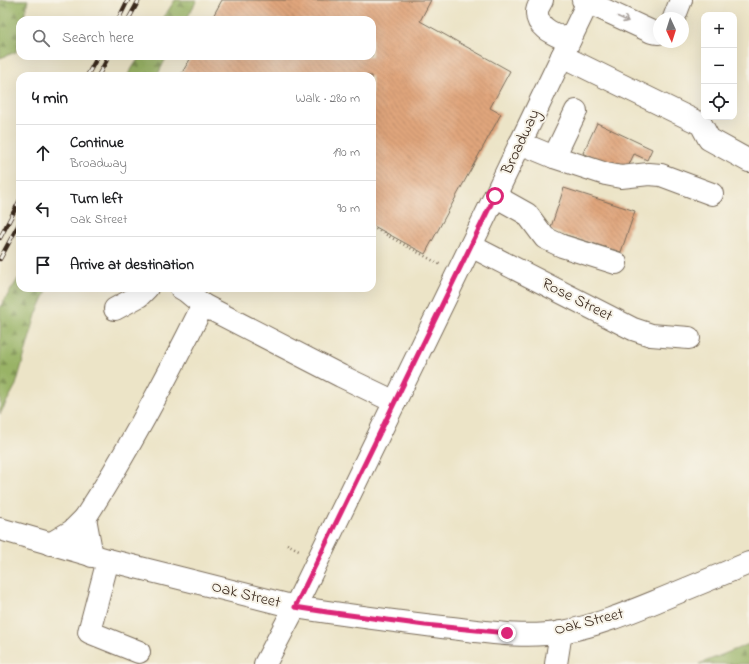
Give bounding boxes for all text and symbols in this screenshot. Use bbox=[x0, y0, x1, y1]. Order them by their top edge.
north arrow bbox=[653, 12, 689, 48]
map controls bbox=[701, 12, 737, 120]
button: + bbox=[701, 12, 737, 48]
search box bbox=[16, 16, 376, 60]
one-way arrow bbox=[617, 16, 629, 23]
icon: search bbox=[30, 27, 52, 49]
text: Search here bbox=[62, 27, 134, 49]
button: − bbox=[701, 48, 737, 84]
button: locate bbox=[701, 84, 737, 120]
text: 4 min bbox=[32, 86, 68, 111]
text: Walk · 280 m bbox=[295, 89, 360, 108]
street label: Broadway bbox=[495, 105, 547, 180]
text: Continue bbox=[70, 132, 124, 154]
icon: ahead bbox=[32, 142, 54, 164]
text: 190 m bbox=[333, 143, 360, 162]
text: Broadway bbox=[70, 154, 127, 173]
route start bbox=[486, 187, 504, 205]
text: Turn left bbox=[70, 188, 123, 210]
icon: left bbox=[32, 198, 54, 220]
text: 90 m bbox=[337, 199, 360, 218]
text: Oak Street bbox=[70, 210, 127, 229]
icon: arrive bbox=[32, 254, 54, 276]
text: Arrive at destination bbox=[70, 254, 194, 276]
street label: Rose Street bbox=[537, 272, 617, 328]
street label: Oak Street bbox=[209, 575, 284, 615]
street label: Oak Street bbox=[552, 602, 627, 642]
route end bbox=[498, 624, 516, 642]

